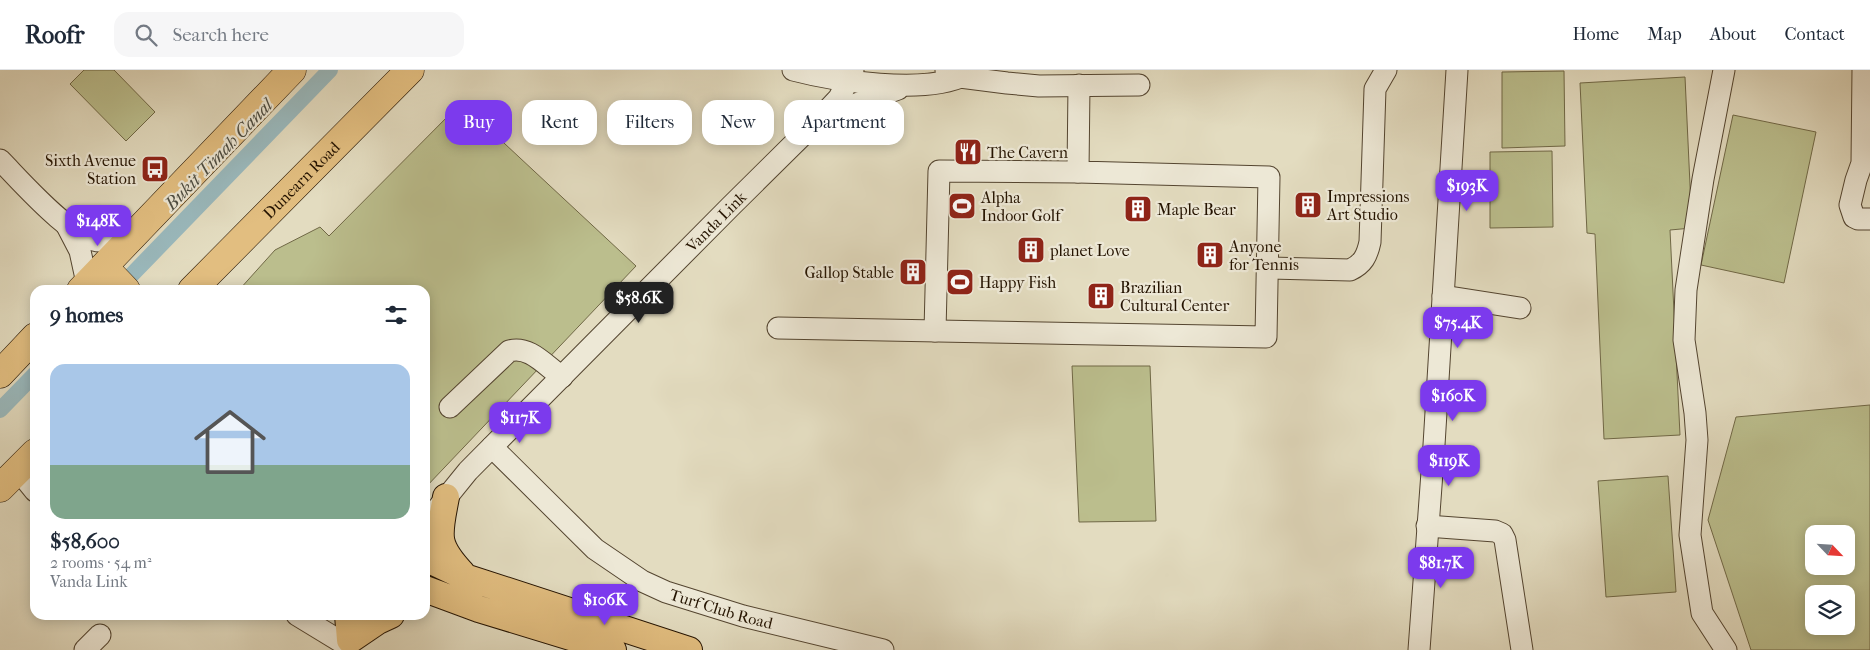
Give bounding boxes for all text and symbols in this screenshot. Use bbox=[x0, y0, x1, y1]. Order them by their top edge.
search box bbox=[114, 12, 464, 57]
text: Roofr bbox=[25, 21, 84, 49]
icon: search bbox=[132, 21, 160, 49]
text: Search here bbox=[172, 24, 269, 46]
text: Home bbox=[1572, 24, 1619, 45]
text: Map bbox=[1647, 24, 1682, 45]
text: About bbox=[1710, 24, 1756, 45]
text: Contact bbox=[1784, 24, 1845, 45]
water label: Bukit Timah Canal bbox=[160, 93, 279, 215]
chip: Buy bbox=[445, 100, 512, 145]
chip: Rent bbox=[522, 100, 597, 145]
chip: Filters bbox=[607, 100, 692, 145]
chip: New bbox=[702, 100, 774, 145]
chip: Apartment bbox=[784, 100, 904, 145]
street label: Dunearn Road bbox=[259, 137, 344, 222]
restaurant icon: The Cavern bbox=[953, 137, 983, 167]
place label: The Cavern bbox=[987, 143, 1069, 162]
place label: Sixth Avenue Station bbox=[45, 151, 137, 188]
bus stop icon: Sixth Avenue Station bbox=[140, 154, 170, 184]
pin: $193K bbox=[1432, 170, 1502, 212]
text: $193K bbox=[1446, 176, 1488, 195]
street label: Vanda Link bbox=[681, 187, 750, 256]
place label: Impressions Art Studio bbox=[1326, 187, 1409, 224]
place label: Alpha Indoor Golf bbox=[980, 188, 1064, 225]
building icon: Impressions Art Studio bbox=[1293, 190, 1323, 220]
sports icon: Alpha Indoor Golf bbox=[947, 191, 977, 221]
building icon: Maple Bear bbox=[1123, 194, 1153, 224]
place label: Maple Bear bbox=[1157, 200, 1236, 219]
pin: $148K bbox=[63, 204, 133, 247]
text: $148K bbox=[76, 211, 120, 230]
building icon: planet Love bbox=[1016, 235, 1046, 265]
place label: Anyone for Tennis bbox=[1228, 237, 1299, 274]
building icon: Anyone for Tennis bbox=[1195, 240, 1225, 270]
place label: planet Love bbox=[1049, 241, 1130, 260]
building icon: Gallop Stable bbox=[898, 257, 928, 287]
place label: Gallop Stable bbox=[804, 263, 894, 282]
sports icon: Happy Fish bbox=[945, 267, 975, 297]
place label: Happy Fish bbox=[979, 273, 1056, 292]
place label: Brazilian Cultural Center bbox=[1120, 278, 1229, 315]
building icon: Brazilian Cultural Center bbox=[1086, 281, 1116, 311]
pin: $58.6K bbox=[598, 282, 680, 324]
text: $58.6K bbox=[615, 288, 663, 307]
icon: filters bbox=[382, 301, 410, 329]
text: 9 homes bbox=[50, 303, 123, 327]
pin: $75.4K bbox=[1417, 306, 1499, 349]
text: $75.4K bbox=[1434, 313, 1482, 332]
pin: $160K bbox=[1418, 380, 1488, 422]
text: $160K bbox=[1431, 386, 1475, 405]
icon: home bbox=[185, 397, 275, 487]
pin: $117K bbox=[485, 402, 555, 444]
text: $117K bbox=[500, 408, 540, 427]
pin: $119K bbox=[1414, 444, 1484, 487]
text: $119K bbox=[1429, 451, 1469, 470]
north arrow bbox=[1805, 525, 1855, 575]
map controls bbox=[1805, 525, 1855, 635]
text: $58,600 bbox=[50, 529, 120, 553]
pin: $81.7K bbox=[1400, 546, 1482, 589]
text: 2 rooms · 54 m² bbox=[50, 553, 151, 572]
text: $81.7K bbox=[1419, 553, 1463, 572]
text: Vanda Link bbox=[50, 572, 127, 591]
pin: $106K bbox=[570, 584, 640, 626]
street label: Turf Club Road bbox=[667, 584, 775, 632]
button: layers bbox=[1805, 585, 1855, 635]
text: $106K bbox=[583, 590, 627, 609]

